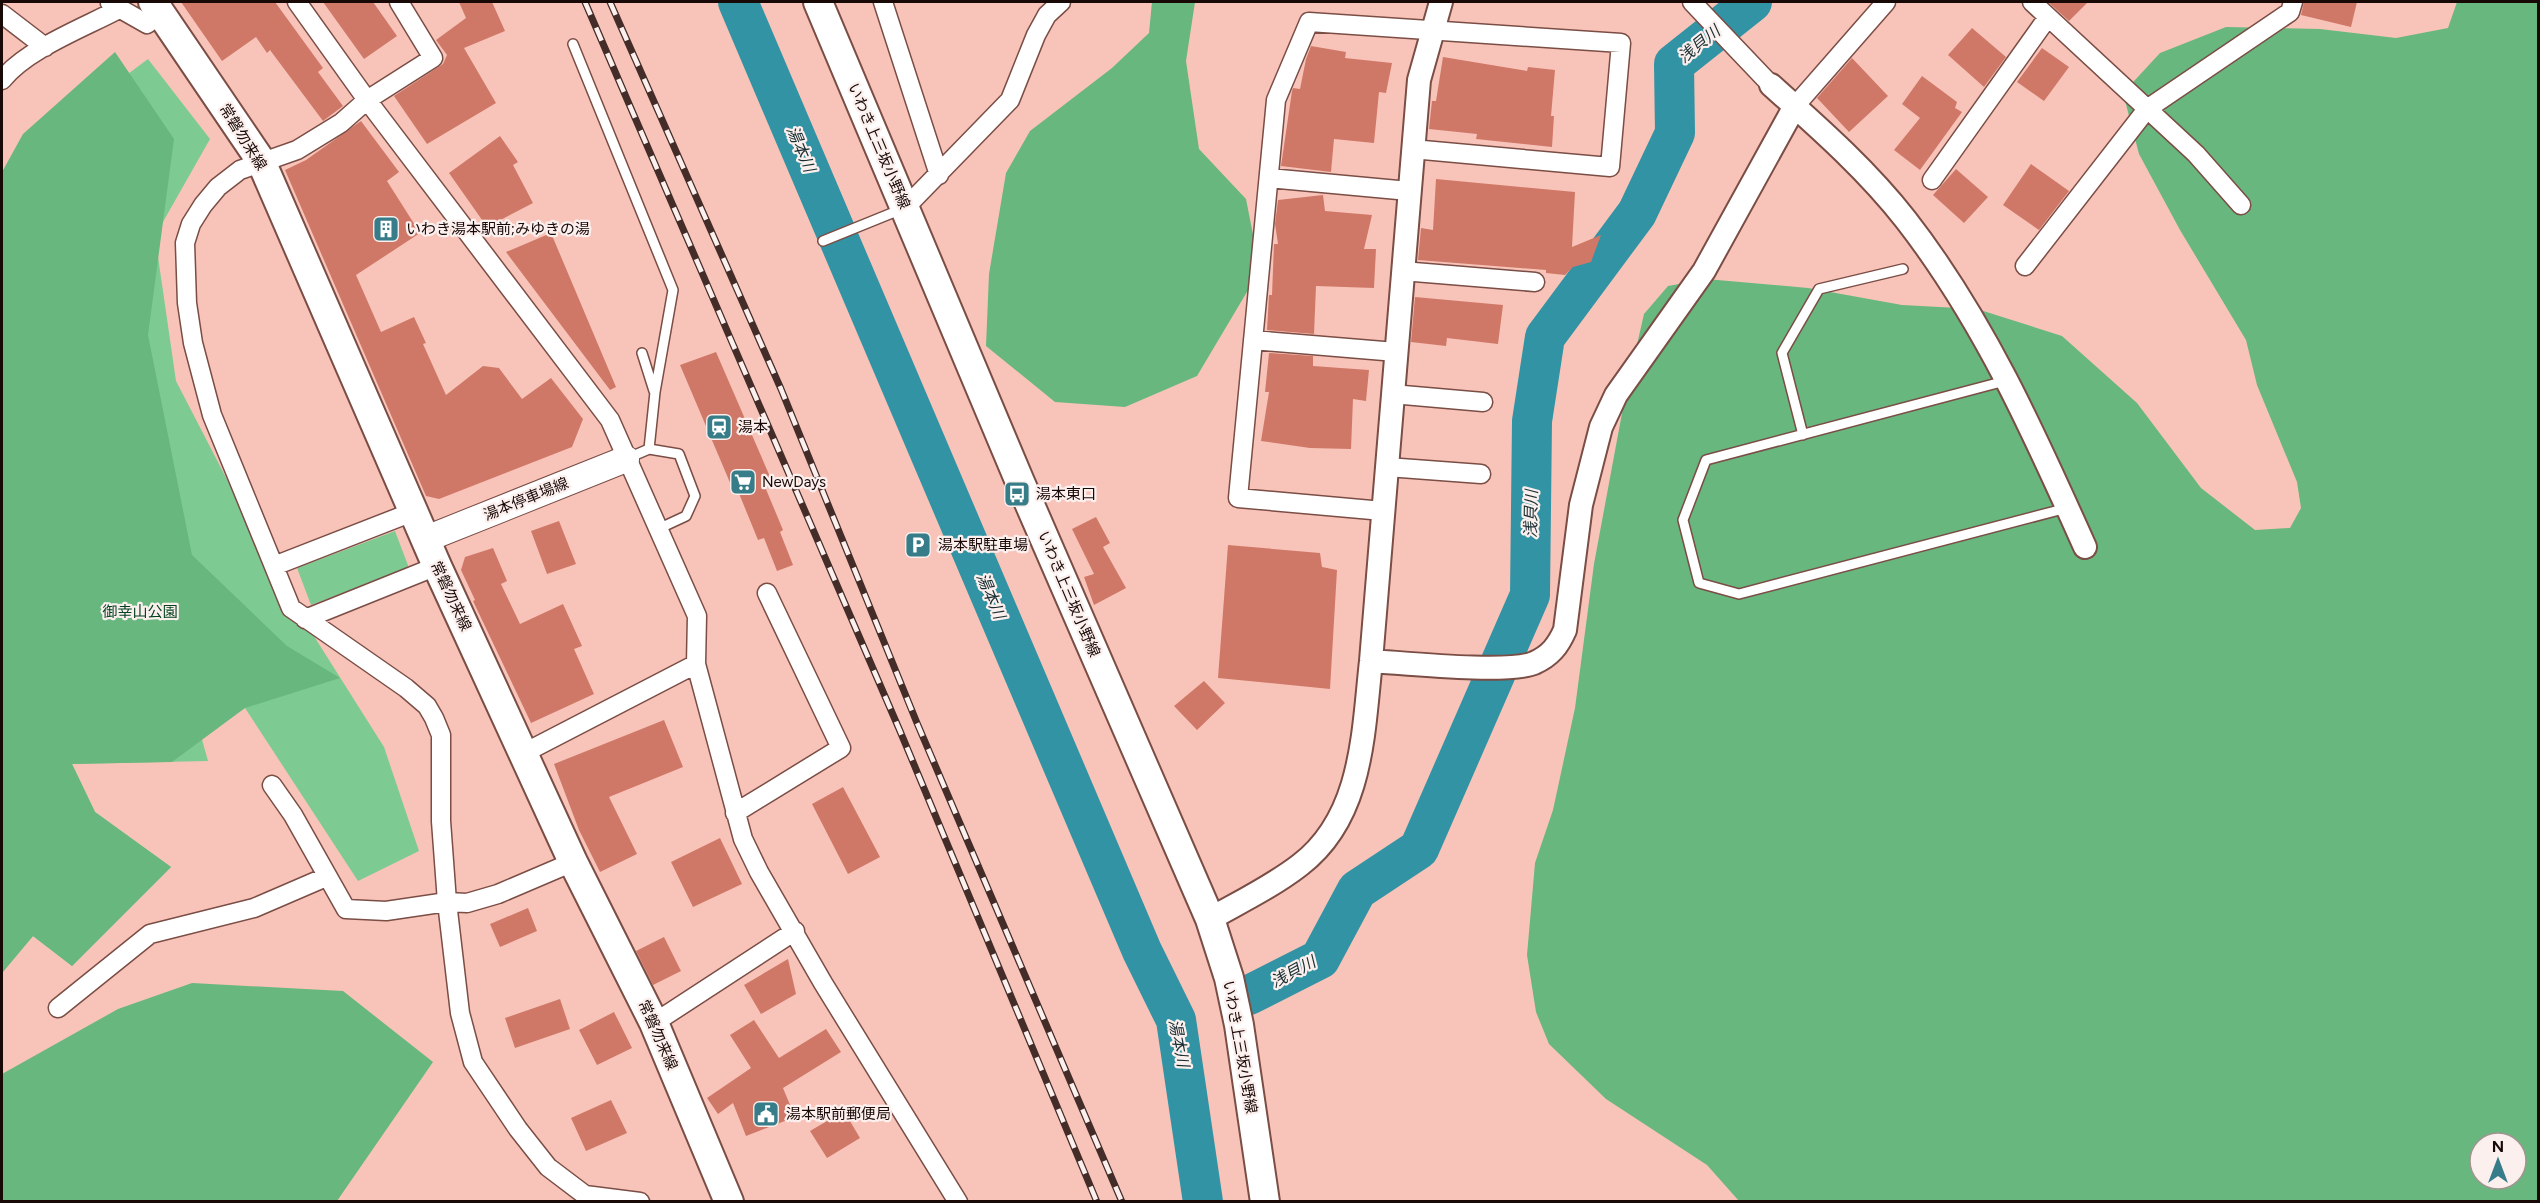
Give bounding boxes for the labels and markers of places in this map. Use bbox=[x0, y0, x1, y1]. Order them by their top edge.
building icon: いわき湯本駅前;みゆきの湯 bbox=[371, 214, 401, 244]
place label: いわき湯本駅前;みゆきの湯 bbox=[406, 220, 590, 238]
station icon: 湯本 bbox=[704, 412, 734, 442]
place label: 湯本 bbox=[738, 418, 768, 436]
supermarket icon: NewDays bbox=[728, 467, 758, 497]
place label: NewDays bbox=[762, 473, 826, 491]
bus stop icon: 湯本東口 bbox=[1002, 479, 1032, 509]
place label: 湯本東口 bbox=[1036, 485, 1096, 503]
parking icon: 湯本駅駐車場 bbox=[903, 530, 933, 560]
place label: 湯本駅駐車場 bbox=[938, 536, 1028, 554]
public building icon: 湯本駅前郵便局 bbox=[751, 1099, 781, 1129]
place label: 湯本駅前郵便局 bbox=[786, 1105, 891, 1123]

